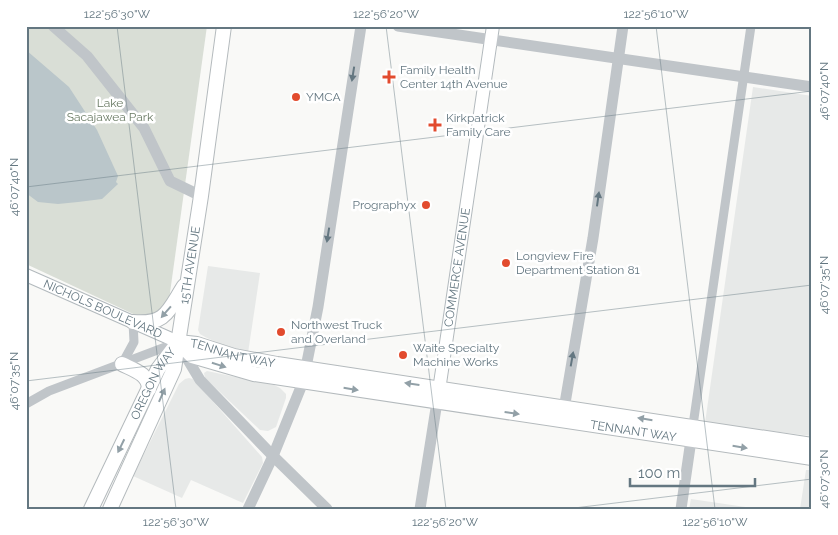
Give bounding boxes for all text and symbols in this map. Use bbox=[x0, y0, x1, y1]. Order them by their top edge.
text: 122°56'30"W bbox=[84, 7, 151, 21]
text: 122°56'20"W bbox=[353, 7, 420, 21]
text: 122°56'10"W bbox=[623, 7, 689, 21]
text: 46°07'40"N bbox=[817, 62, 831, 120]
place label: Family Health Center 14th Avenue bbox=[400, 63, 508, 91]
one-way arrow bbox=[349, 67, 357, 83]
marker: Family Health Center 14th Avenue bbox=[382, 70, 396, 84]
place label: YMCA bbox=[306, 90, 341, 104]
marker: YMCA bbox=[290, 91, 302, 103]
park label: Lake Sacajawea Park bbox=[67, 96, 154, 124]
place label: Kirkpatrick Family Care bbox=[446, 111, 511, 139]
marker: Kirkpatrick Family Care bbox=[428, 118, 442, 132]
text: 46°07'40"N bbox=[7, 158, 21, 216]
one-way arrow bbox=[594, 190, 602, 206]
place label: Prographyx bbox=[352, 198, 416, 212]
marker: Prographyx bbox=[420, 199, 432, 211]
street label: COMMERCE AVENUE bbox=[441, 207, 473, 328]
street label: 15TH AVENUE bbox=[177, 225, 203, 305]
one-way arrow bbox=[324, 227, 332, 243]
place label: Longview Fire Department Station 81 bbox=[516, 249, 640, 277]
text: 46°07'35"N bbox=[817, 256, 831, 314]
marker: Longview Fire Department Station 81 bbox=[500, 257, 512, 269]
street label: NICHOLS BOULEVARD bbox=[41, 277, 165, 341]
one-way arrow bbox=[160, 305, 172, 317]
place label: Northwest Truck and Overland bbox=[291, 318, 383, 346]
marker: Northwest Truck and Overland bbox=[275, 326, 287, 338]
street label: TENNANT WAY bbox=[190, 336, 276, 371]
place label: Waite Specialty Machine Works bbox=[413, 341, 500, 369]
street label: OREGON WAY bbox=[128, 345, 179, 422]
marker: Waite Specialty Machine Works bbox=[397, 349, 409, 361]
one-way arrow bbox=[569, 351, 577, 367]
text: 46°07'35"N bbox=[7, 352, 21, 410]
one-way arrow bbox=[212, 362, 227, 370]
one-way arrow bbox=[404, 380, 420, 388]
one-way arrow bbox=[344, 386, 360, 394]
one-way arrow bbox=[159, 388, 167, 402]
one-way arrow bbox=[504, 409, 520, 417]
one-way arrow bbox=[636, 415, 652, 423]
street label: TENNANT WAY bbox=[589, 418, 678, 445]
one-way arrow bbox=[117, 439, 126, 454]
one-way arrow bbox=[732, 443, 748, 451]
text: 46°07'30"N bbox=[817, 449, 831, 509]
scale bar bbox=[630, 455, 756, 487]
text: 100 m bbox=[638, 464, 680, 482]
text: 122°56'30"W bbox=[143, 515, 210, 529]
text: 122°56'20"W bbox=[412, 515, 479, 529]
text: 122°56'10"W bbox=[682, 515, 748, 529]

